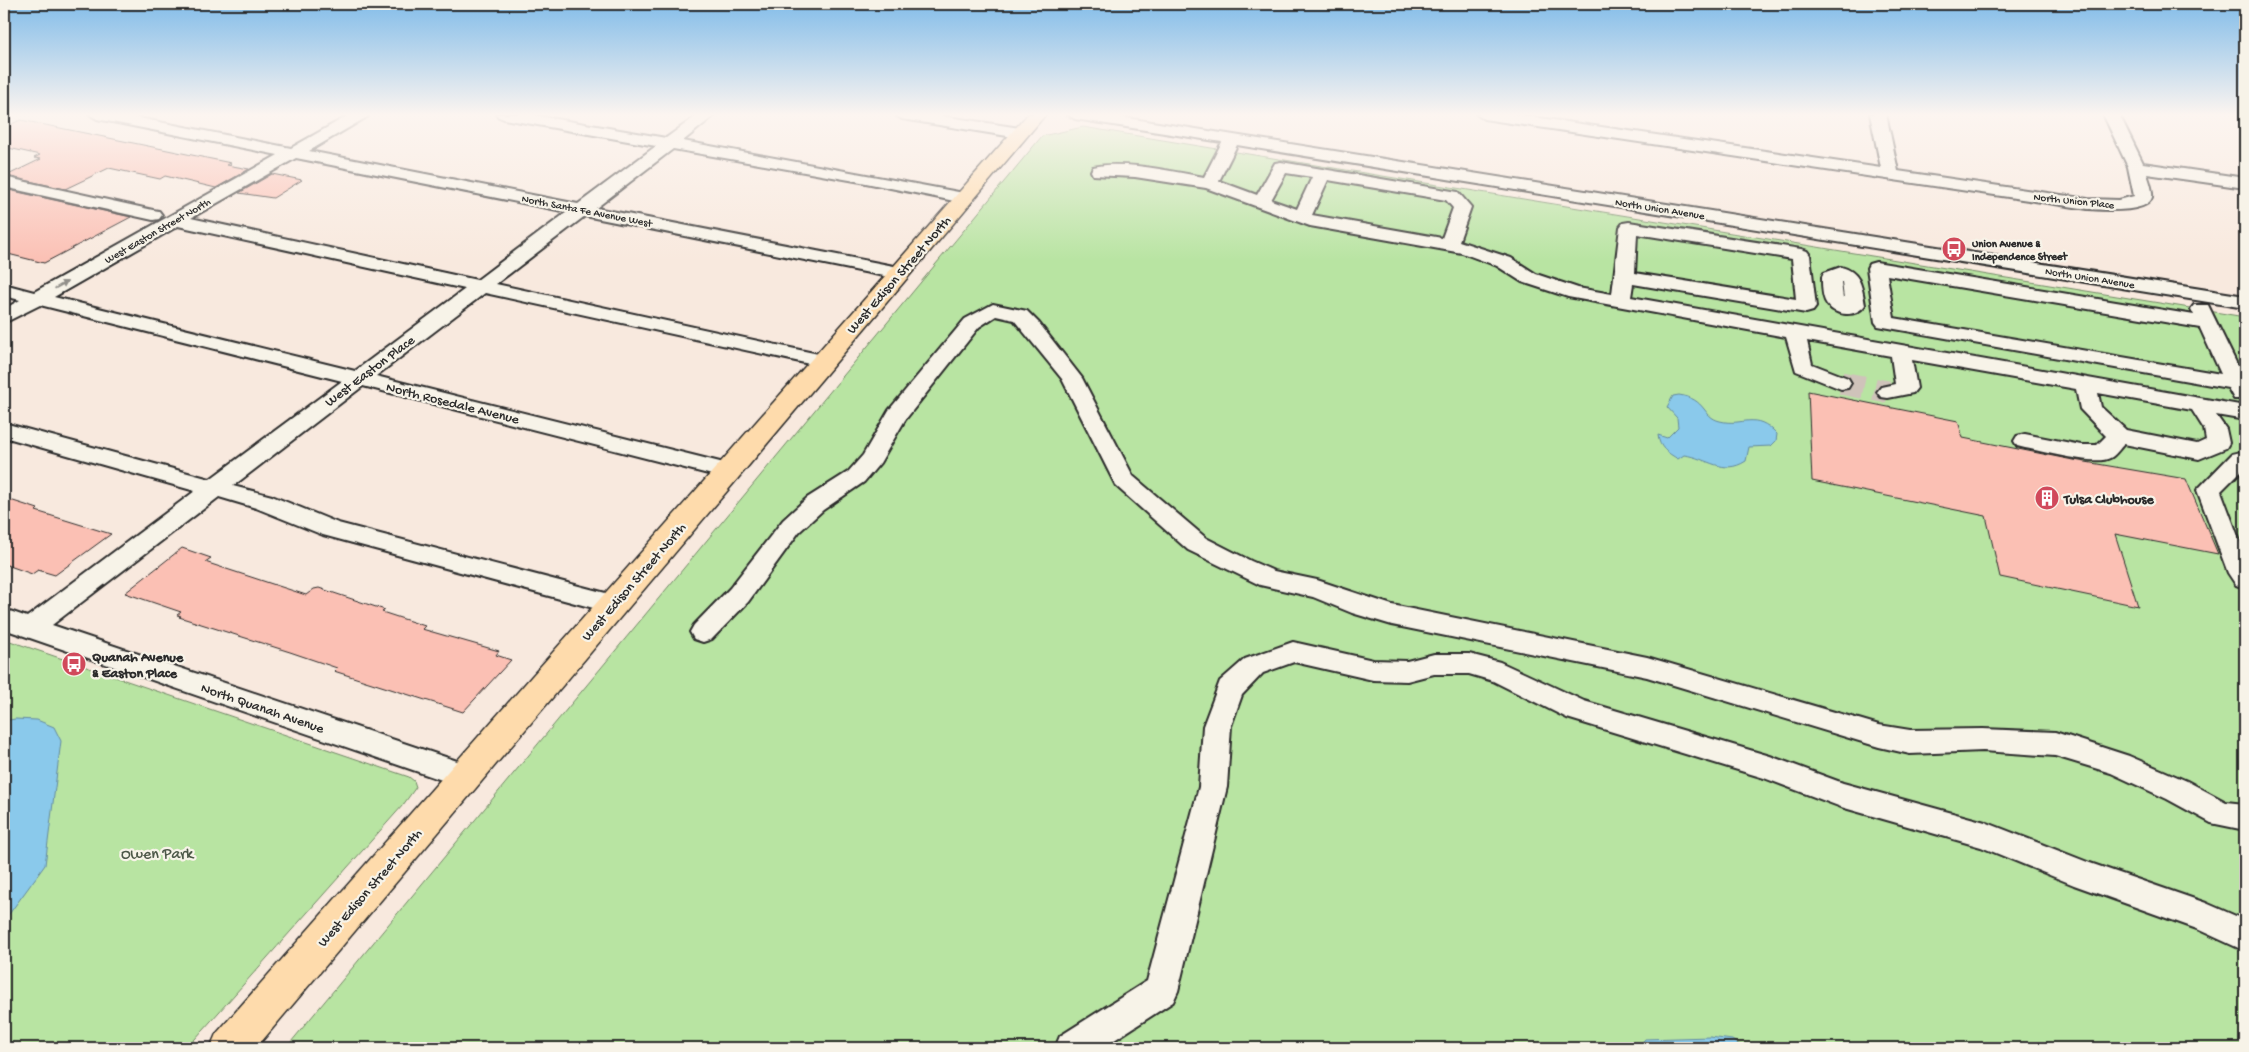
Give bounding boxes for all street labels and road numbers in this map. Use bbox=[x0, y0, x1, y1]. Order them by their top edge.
street label: North Union Place bbox=[2033, 192, 2115, 212]
street label: North Santa Fe Avenue West bbox=[520, 193, 654, 231]
street label: West Easton Street North bbox=[103, 196, 213, 267]
street label: North Union Avenue bbox=[1614, 197, 1706, 223]
street label: West Edison Street North bbox=[844, 213, 956, 338]
street label: North Union Avenue bbox=[2044, 266, 2136, 292]
street label: West Easton Place bbox=[322, 332, 420, 411]
street label: North Rosedale Avenue bbox=[384, 380, 521, 429]
street label: West Edison Street North bbox=[579, 520, 691, 645]
street label: North Quanah Avenue bbox=[198, 680, 327, 739]
street label: West Edison Street North bbox=[315, 826, 427, 951]

